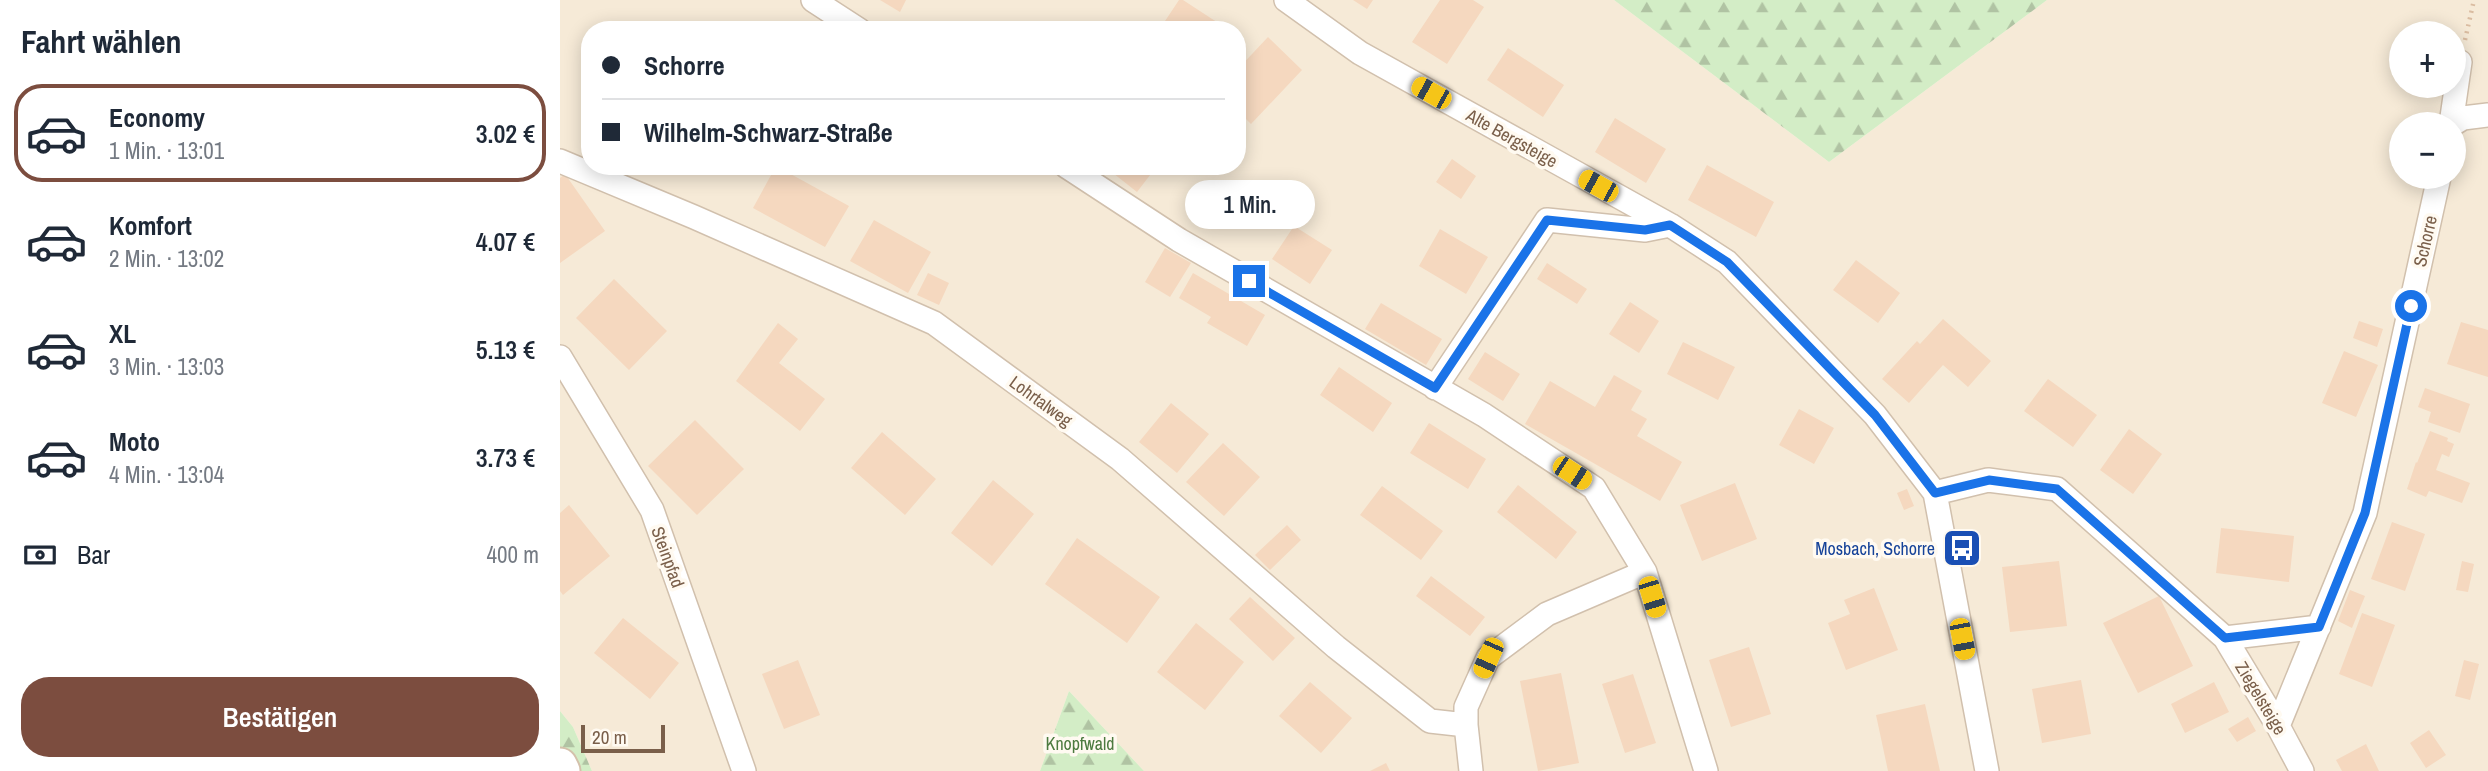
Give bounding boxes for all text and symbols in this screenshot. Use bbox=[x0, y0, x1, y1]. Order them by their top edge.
text: Fahrt wählen bbox=[21, 20, 182, 63]
map controls bbox=[2389, 21, 2466, 189]
button: + bbox=[2389, 21, 2466, 98]
text: Schorre bbox=[644, 48, 725, 83]
car bbox=[1408, 74, 1455, 112]
text: Economy bbox=[109, 100, 205, 135]
icon: car bbox=[25, 102, 88, 165]
street label: Alte Bergsteige bbox=[1461, 102, 1562, 173]
button: − bbox=[2389, 112, 2466, 189]
text: Wilhelm-Schwarz-Straße bbox=[644, 115, 893, 150]
text: 3.02 € bbox=[476, 116, 535, 151]
text: 1 Min. · 13:01 bbox=[109, 135, 224, 166]
car bbox=[1575, 167, 1622, 205]
callout: 1 Min. bbox=[1184, 180, 1314, 229]
text: 1 Min. bbox=[1223, 189, 1277, 220]
text: Komfort bbox=[109, 208, 192, 243]
icon: car bbox=[25, 210, 88, 273]
street label: Schorre bbox=[2407, 213, 2443, 269]
text: 4.07 € bbox=[476, 224, 535, 259]
text: 2 Min. · 13:02 bbox=[109, 243, 224, 274]
route end bbox=[1233, 265, 1265, 297]
route start bbox=[2395, 290, 2427, 322]
text: XL bbox=[109, 316, 136, 351]
icon: car bbox=[25, 318, 88, 381]
text: 5.13 € bbox=[476, 332, 535, 367]
text: 3 Min. · 13:03 bbox=[109, 351, 224, 382]
street label: Lohrtalweg bbox=[1004, 370, 1078, 433]
text: Moto bbox=[109, 424, 160, 459]
icon: car bbox=[25, 426, 88, 489]
text: 3.73 € bbox=[476, 440, 535, 475]
car bbox=[1549, 453, 1596, 493]
text: 4 Min. · 13:04 bbox=[109, 459, 224, 490]
street label: Steinpfad bbox=[645, 523, 691, 591]
bus stop icon: Mosbach, Schorre bbox=[1941, 527, 1983, 569]
icon: cash bbox=[21, 536, 59, 574]
place label: Mosbach, Schorre bbox=[1815, 536, 1935, 561]
text: Bar bbox=[77, 537, 110, 572]
text: 400 m bbox=[487, 539, 539, 570]
car bbox=[1636, 574, 1669, 620]
car bbox=[1948, 616, 1977, 662]
car bbox=[1470, 635, 1507, 681]
street label: Ziegelsteige bbox=[2229, 657, 2293, 739]
button: Bestätigen bbox=[21, 677, 539, 757]
scale bar bbox=[581, 722, 665, 754]
text: 20 m bbox=[592, 724, 627, 750]
park label: Knopfwald bbox=[1046, 731, 1114, 756]

